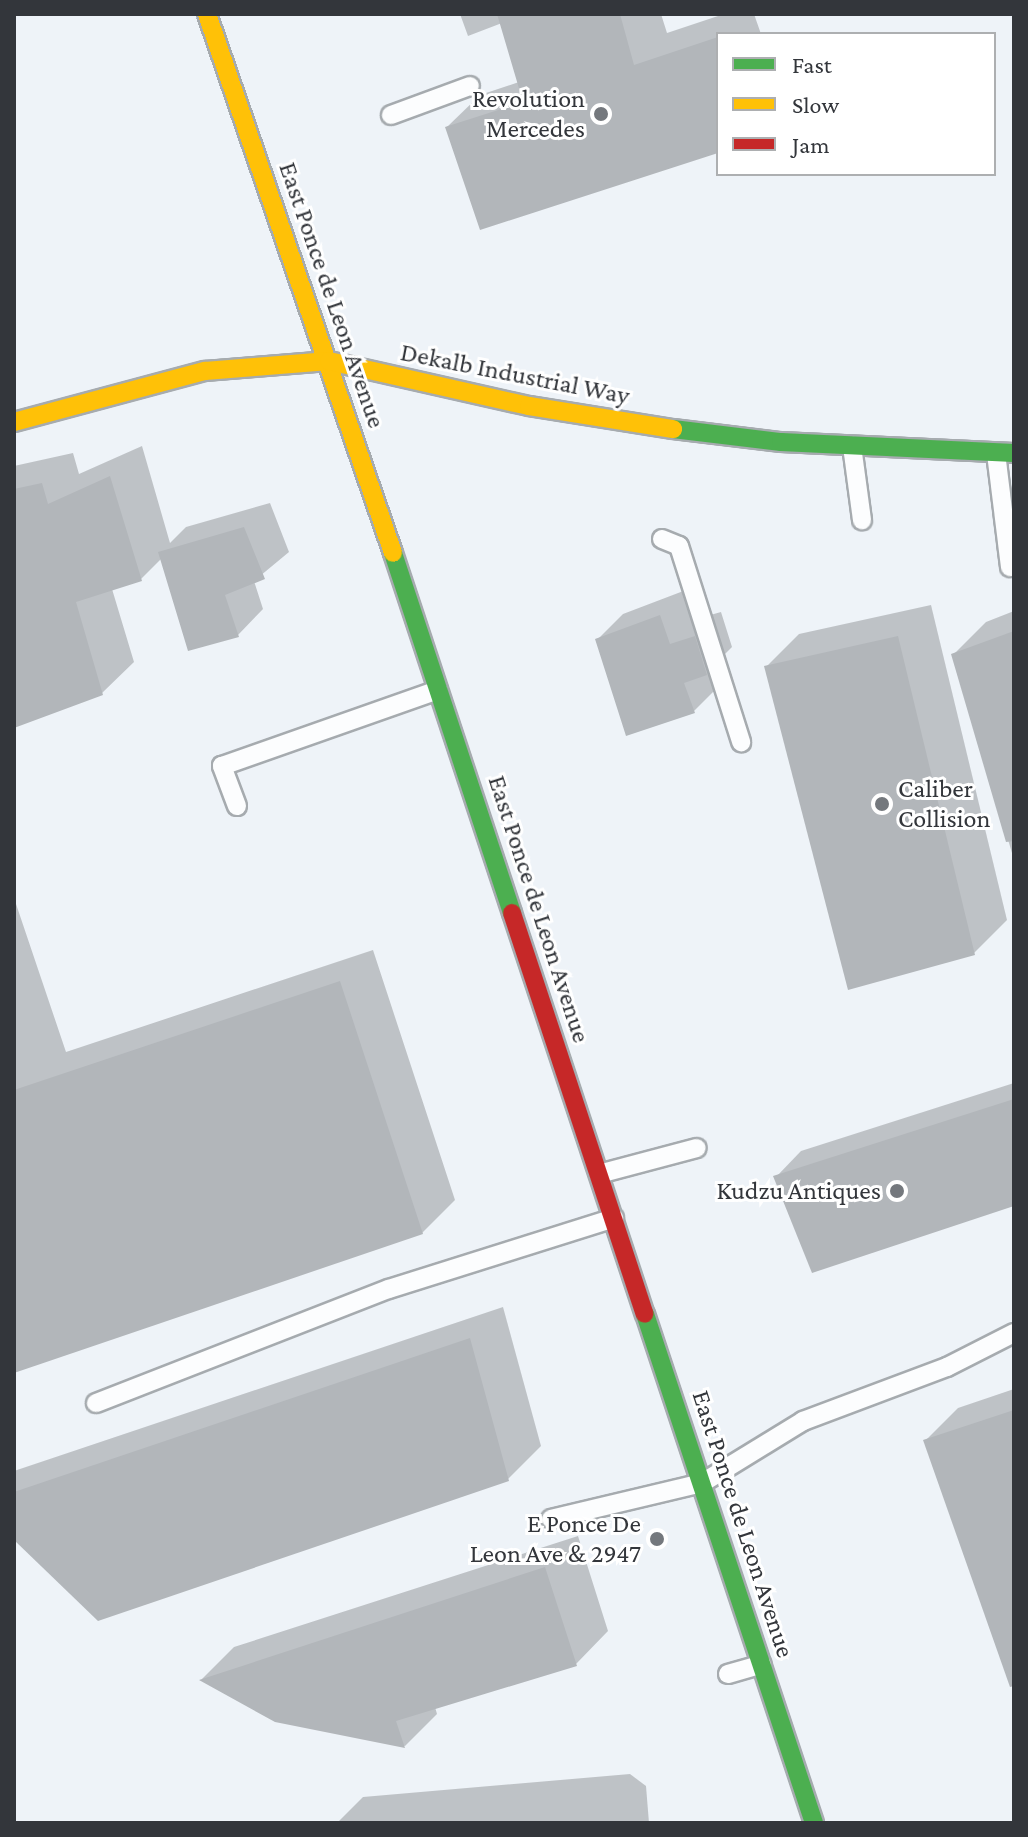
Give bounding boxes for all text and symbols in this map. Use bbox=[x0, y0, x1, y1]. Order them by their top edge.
legend bbox=[716, 32, 996, 176]
text: Fast bbox=[792, 51, 832, 78]
place label: Revolution Mercedes bbox=[472, 83, 585, 144]
text: Slow bbox=[792, 91, 839, 118]
marker: Revolution Mercedes bbox=[592, 105, 610, 123]
text: Jam bbox=[792, 131, 830, 158]
street label: East Ponce de Leon Avenue bbox=[272, 158, 392, 432]
street label: Dekalb Industrial Way bbox=[398, 336, 632, 412]
street label: East Ponce de Leon Avenue bbox=[481, 772, 597, 1046]
place label: Caliber Collision bbox=[898, 773, 990, 834]
marker: Caliber Collision bbox=[873, 795, 891, 813]
place label: Kudzu Antiques bbox=[716, 1175, 881, 1207]
marker: Kudzu Antiques bbox=[888, 1182, 906, 1200]
street label: East Ponce de Leon Avenue bbox=[685, 1387, 801, 1661]
place label: E Ponce De Leon Ave & 2947 bbox=[470, 1508, 641, 1570]
marker: E Ponce De Leon Ave & 2947 bbox=[648, 1530, 666, 1548]

